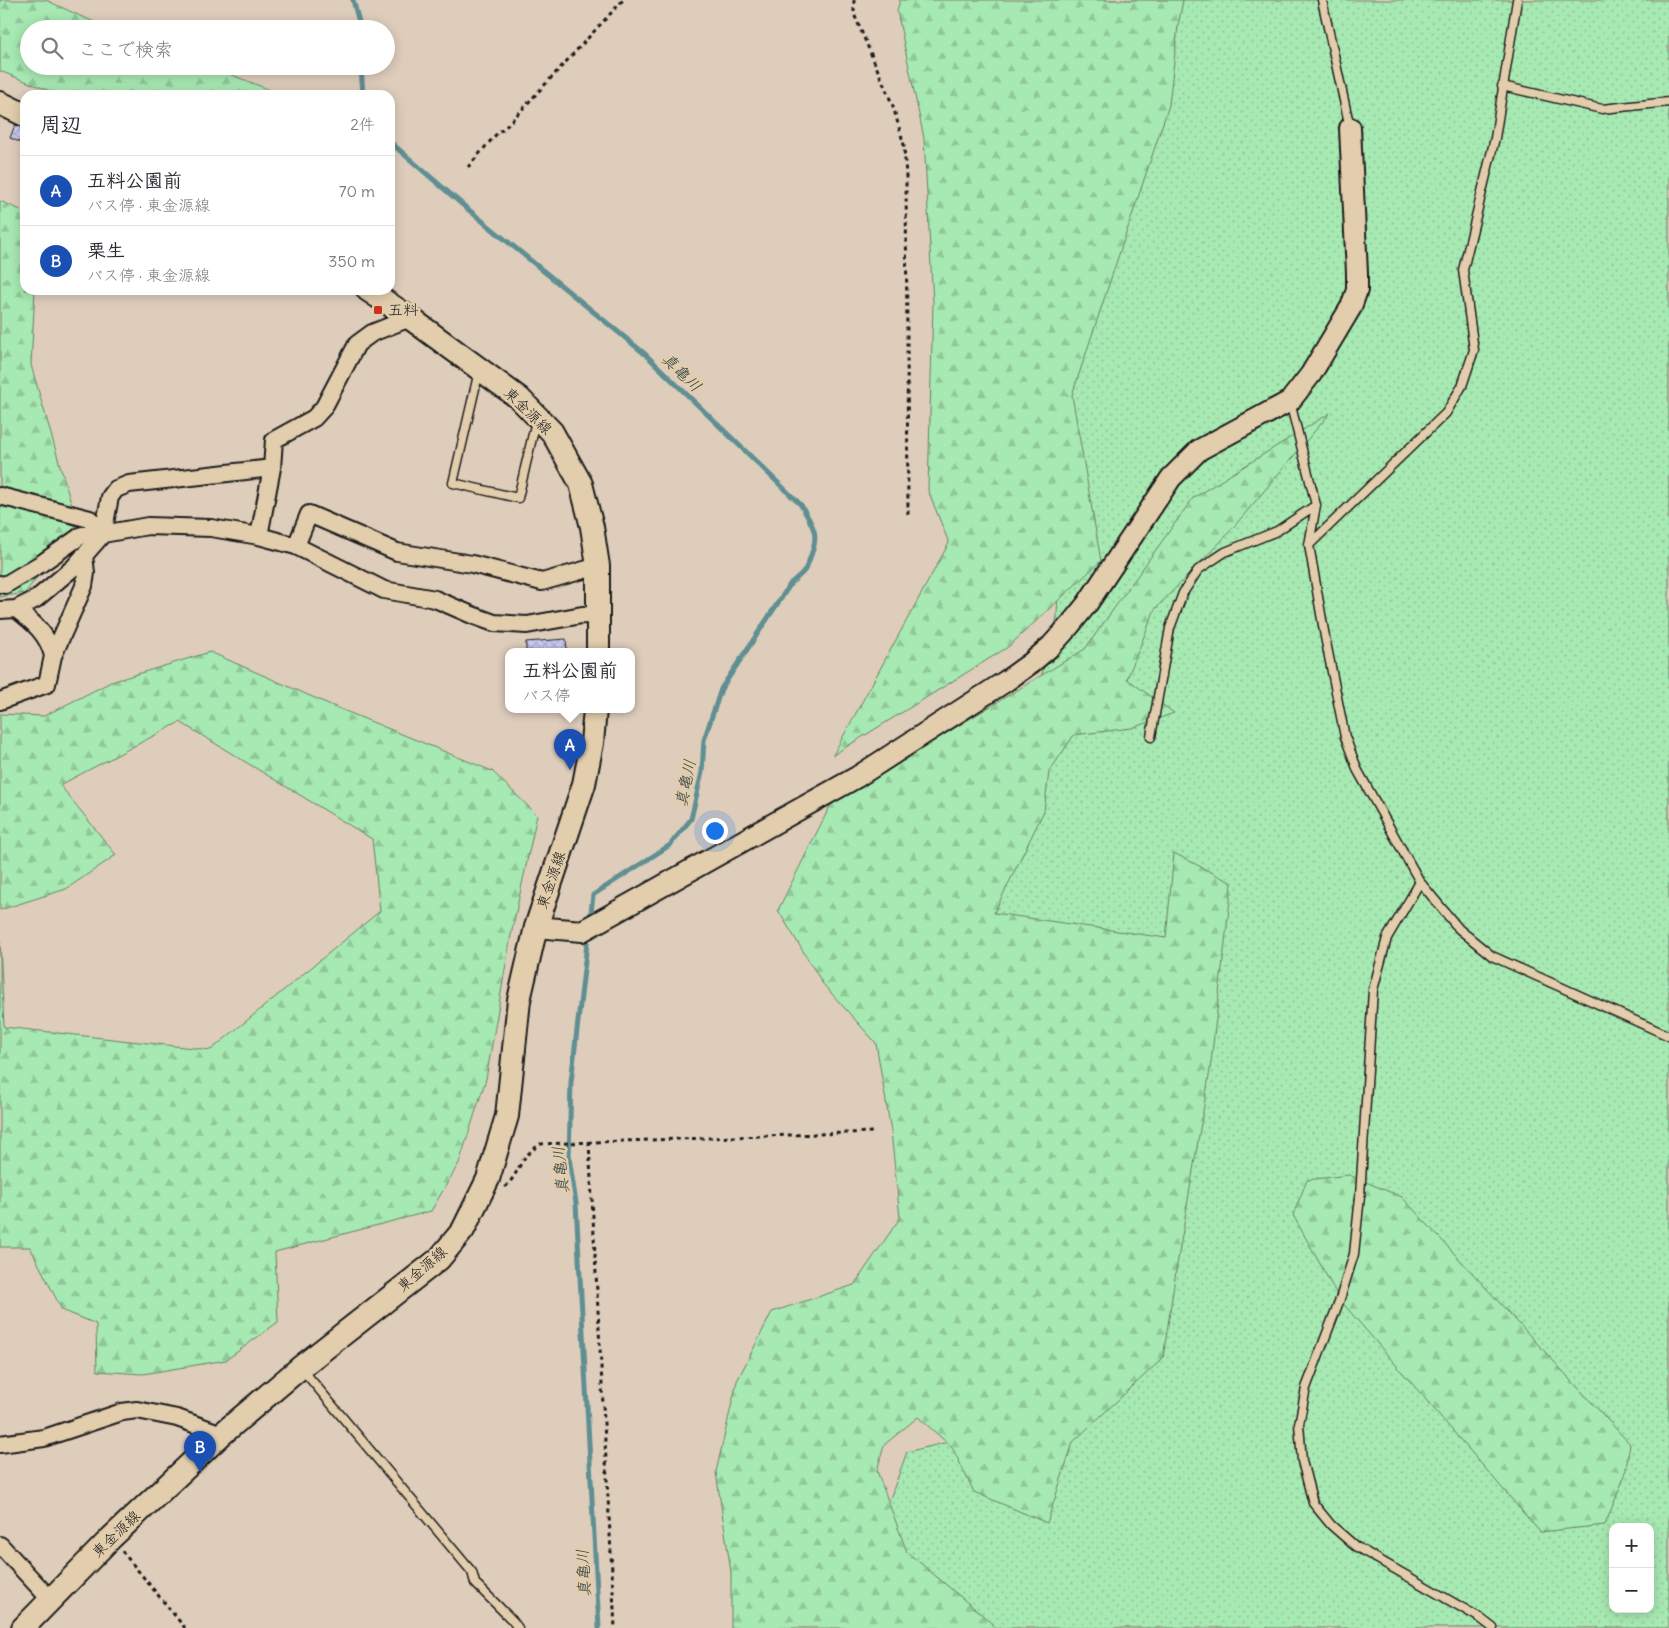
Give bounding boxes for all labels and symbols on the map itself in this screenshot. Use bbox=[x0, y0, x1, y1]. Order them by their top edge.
place label: 五料 bbox=[388, 300, 419, 319]
marker: 五料 bbox=[372, 304, 384, 316]
water label: 真亀川 bbox=[658, 348, 706, 396]
street label: 東金源線 bbox=[500, 383, 557, 438]
pin: A bbox=[554, 729, 586, 770]
water label: 真亀川 bbox=[671, 758, 699, 808]
your location bbox=[702, 818, 728, 844]
street label: 東金源線 bbox=[532, 848, 569, 911]
water label: 真亀川 bbox=[548, 1145, 572, 1195]
street label: 東金源線 bbox=[393, 1242, 451, 1295]
pin: B bbox=[184, 1431, 216, 1472]
street label: 東金源線 bbox=[87, 1506, 144, 1561]
water label: 真亀川 bbox=[572, 1549, 594, 1597]

